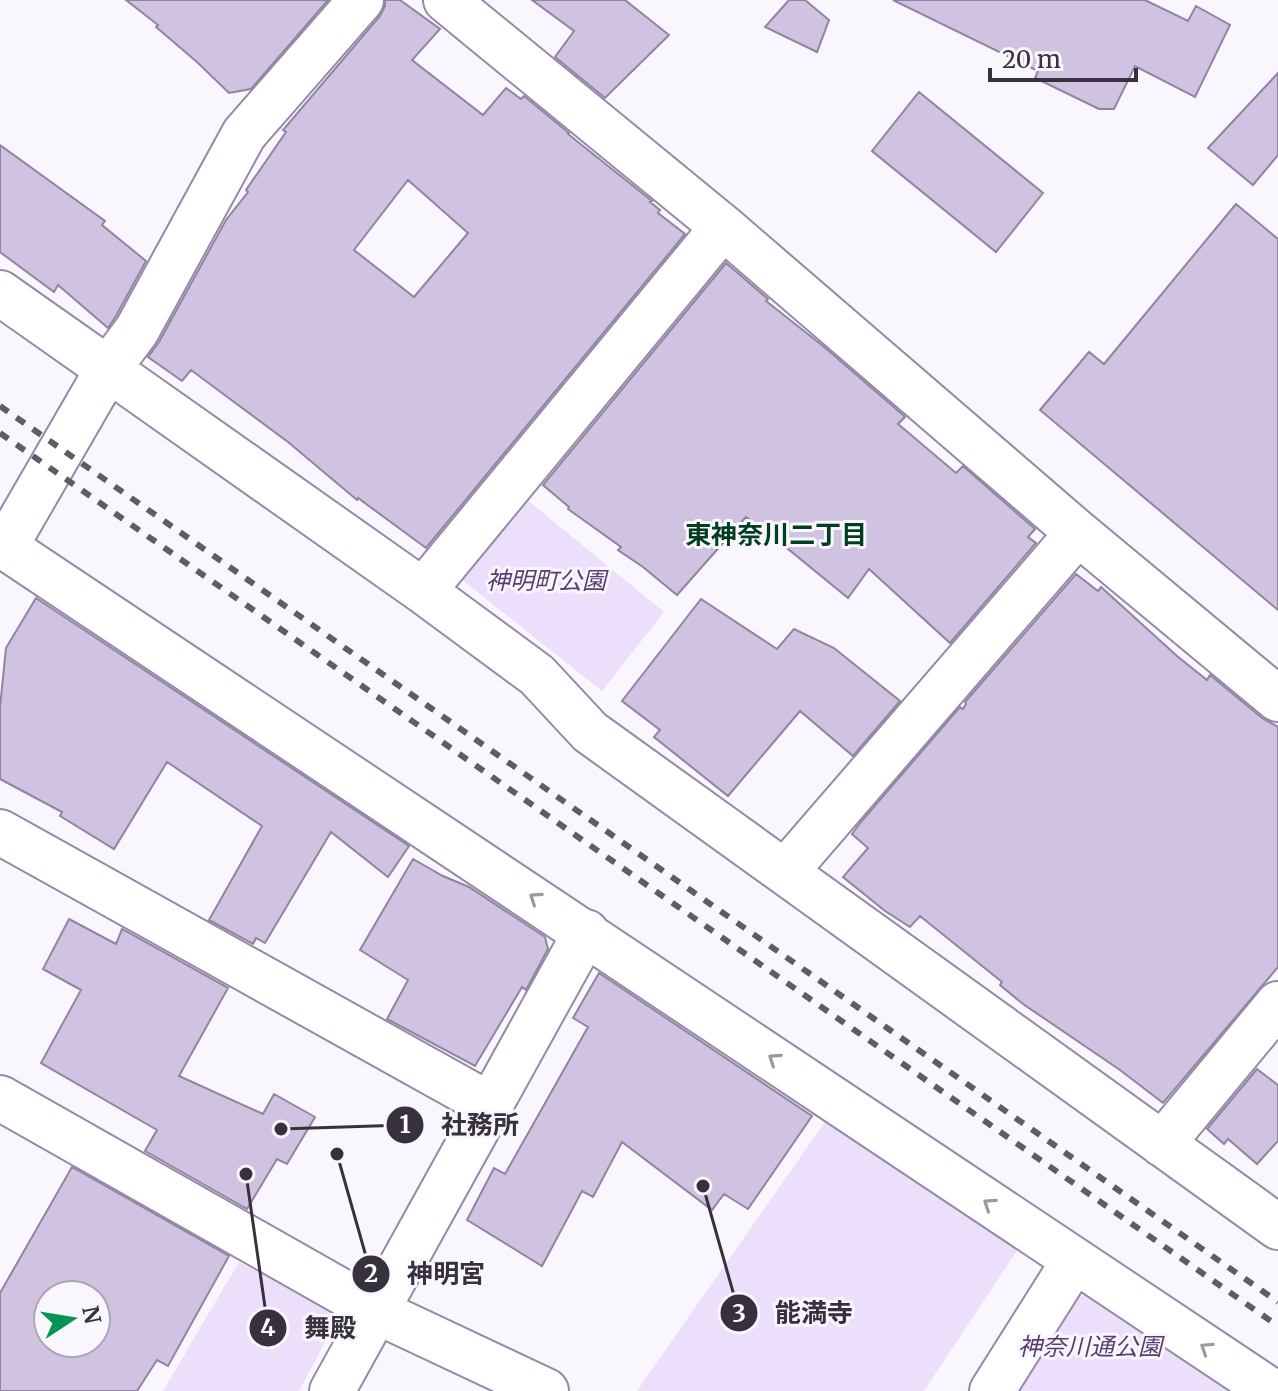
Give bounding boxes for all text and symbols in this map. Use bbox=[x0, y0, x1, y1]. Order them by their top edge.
scale bar bbox=[990, 32, 1136, 82]
text: 20 m bbox=[1002, 44, 1061, 75]
district label: 東神奈川二丁目 bbox=[685, 518, 867, 551]
park label: 神明町公園 bbox=[486, 565, 609, 596]
one-way arrow bbox=[529, 893, 543, 908]
one-way arrow bbox=[768, 1054, 782, 1069]
callout: 社務所 bbox=[385, 1100, 535, 1150]
text: 社務所 bbox=[441, 1108, 519, 1141]
text: 1 bbox=[399, 1109, 411, 1140]
one-way arrow bbox=[984, 1199, 998, 1214]
callout: 神明宮 bbox=[351, 1249, 501, 1299]
text: 神明宮 bbox=[407, 1257, 485, 1290]
text: 2 bbox=[364, 1258, 378, 1289]
north arrow bbox=[32, 1279, 112, 1359]
callout: 能満寺 bbox=[719, 1288, 869, 1338]
text: 能満寺 bbox=[775, 1296, 853, 1329]
text: 3 bbox=[732, 1298, 746, 1329]
text: N bbox=[76, 1303, 107, 1327]
callout: 舞殿 bbox=[248, 1303, 372, 1353]
text: 舞殿 bbox=[304, 1311, 356, 1344]
text: 4 bbox=[260, 1312, 276, 1343]
park label: 神奈川通公園 bbox=[1018, 1331, 1165, 1362]
one-way arrow bbox=[1200, 1343, 1215, 1358]

